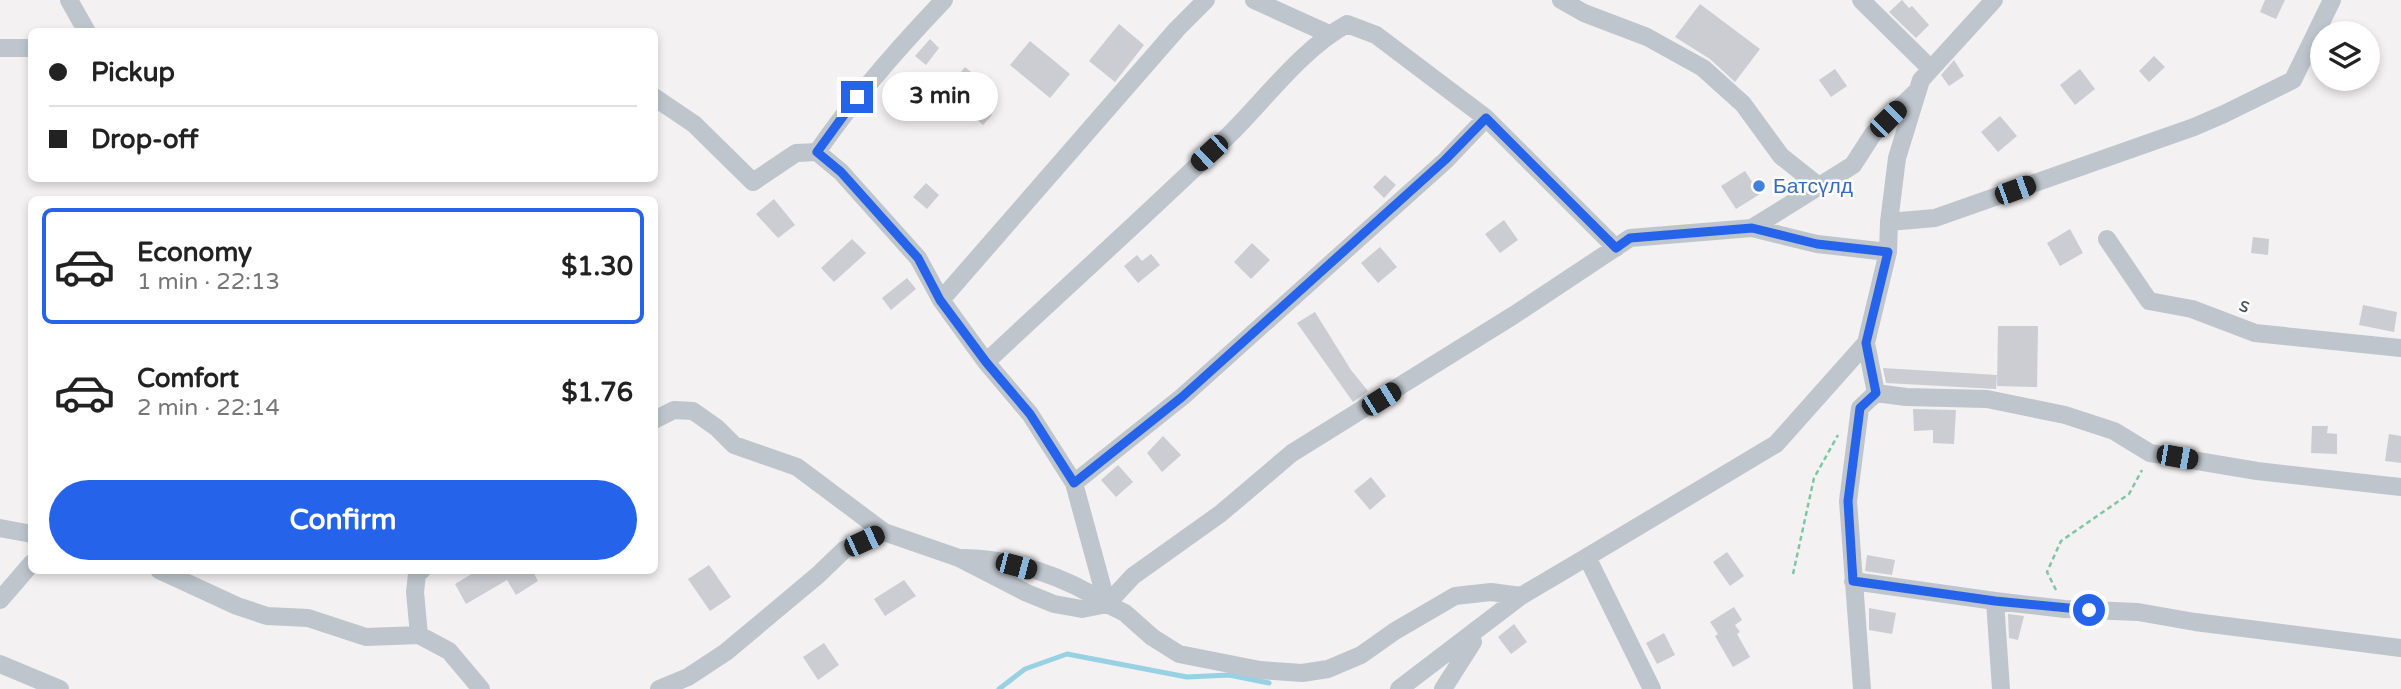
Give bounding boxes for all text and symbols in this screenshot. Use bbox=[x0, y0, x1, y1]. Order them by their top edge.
map controls bbox=[2310, 21, 2380, 91]
button: layers bbox=[2310, 21, 2380, 91]
text: Pickup bbox=[91, 57, 175, 88]
callout: 3 min bbox=[882, 72, 997, 122]
route end bbox=[841, 81, 873, 113]
text: 3 min bbox=[909, 82, 971, 110]
car bbox=[1866, 97, 1911, 141]
text: Drop-off bbox=[91, 124, 198, 155]
car bbox=[1187, 131, 1232, 175]
car bbox=[1992, 173, 2039, 207]
place label: Батсүлд bbox=[1773, 174, 1853, 199]
marker: Батсүлд bbox=[1751, 178, 1767, 194]
icon: car bbox=[53, 235, 116, 298]
text: Economy bbox=[137, 237, 252, 268]
text: $1.30 bbox=[561, 251, 633, 282]
text: 1 min · 22:13 bbox=[137, 268, 280, 296]
street label: s bbox=[2236, 292, 2254, 319]
icon: car bbox=[53, 361, 116, 424]
text: Comfort bbox=[137, 363, 239, 394]
text: $1.76 bbox=[561, 377, 633, 408]
car bbox=[1358, 379, 1405, 419]
text: 2 min · 22:14 bbox=[137, 394, 280, 422]
car bbox=[2155, 443, 2200, 471]
button: Confirm bbox=[49, 480, 637, 560]
car bbox=[841, 523, 888, 559]
car bbox=[993, 550, 1040, 582]
route start bbox=[2073, 594, 2105, 626]

